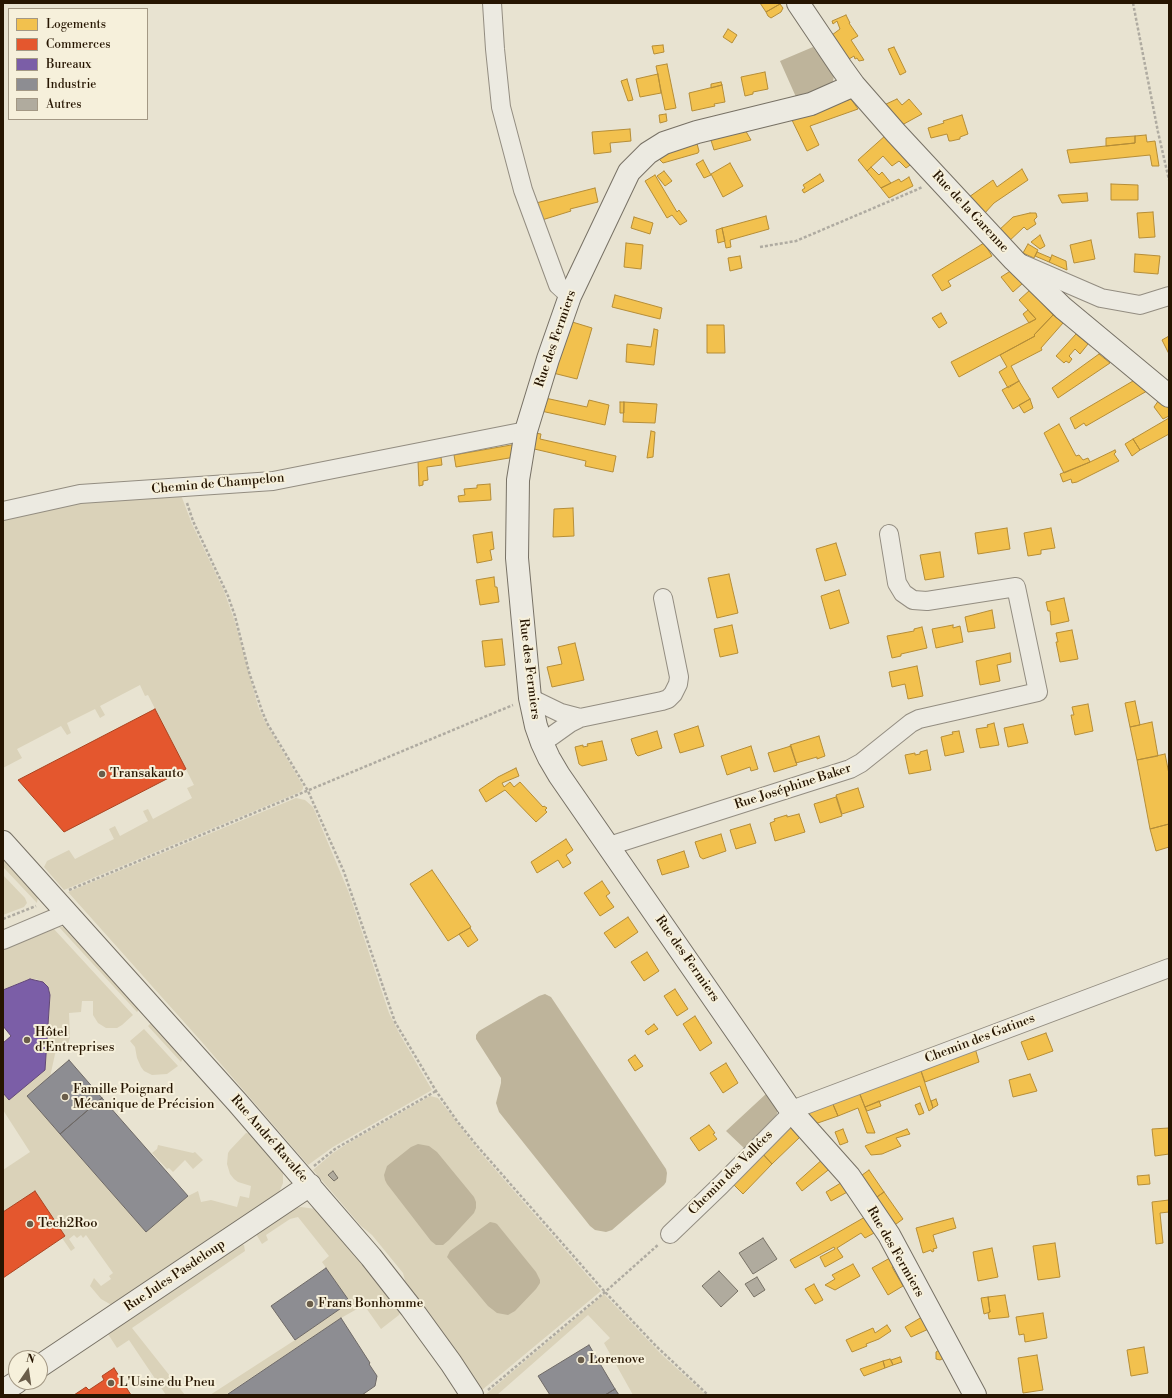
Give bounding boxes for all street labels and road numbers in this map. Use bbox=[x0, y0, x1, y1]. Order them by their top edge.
street label: Rue de la Garenne bbox=[928, 168, 1012, 256]
street label: Rue des Fermiers bbox=[532, 288, 580, 390]
street label: Chemin de Champelon bbox=[151, 470, 285, 498]
street label: Rue des Fermiers bbox=[515, 618, 543, 720]
street label: Rue Joséphine Baker bbox=[733, 761, 853, 813]
street label: Rue des Fermiers bbox=[651, 913, 723, 1005]
street label: Chemin des Gatines bbox=[923, 1011, 1037, 1067]
street label: Rue André Ravalée bbox=[227, 1092, 311, 1186]
street label: Chemin des Vallées bbox=[686, 1128, 776, 1218]
street label: Rue des Fermiers bbox=[863, 1204, 927, 1300]
street label: Rue Jules Pasdeloup bbox=[122, 1237, 228, 1315]

